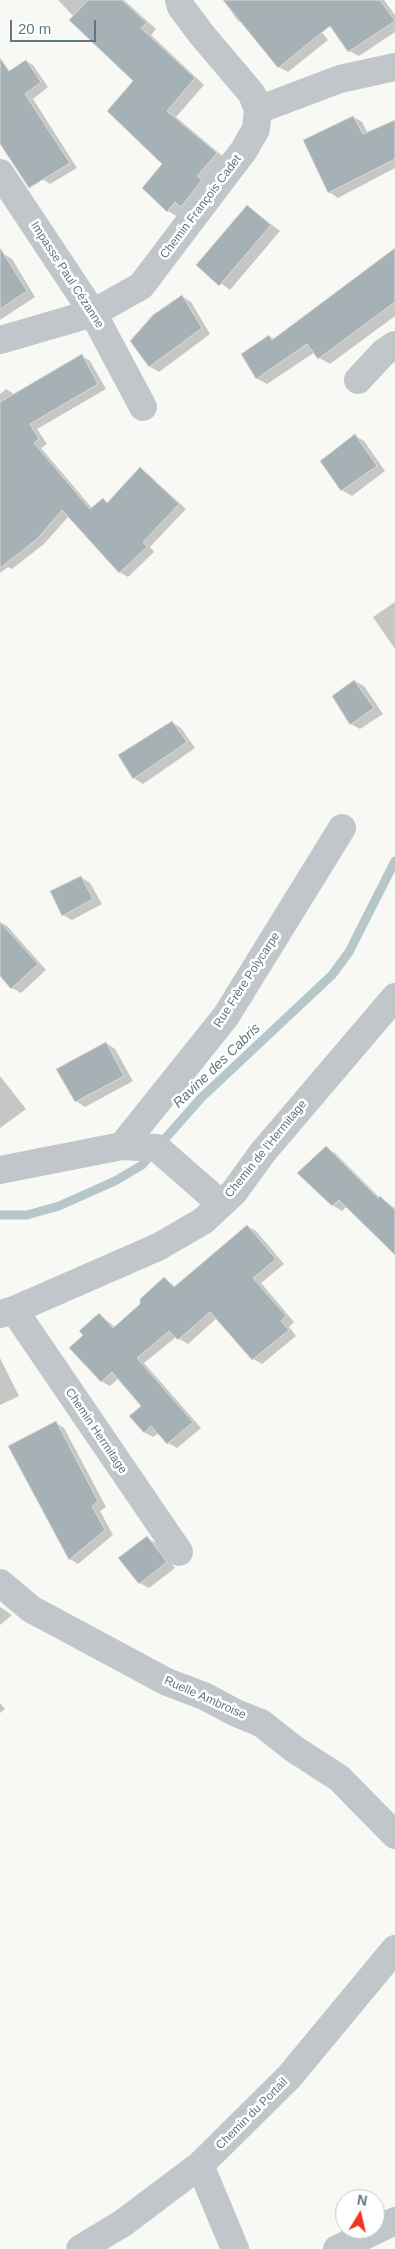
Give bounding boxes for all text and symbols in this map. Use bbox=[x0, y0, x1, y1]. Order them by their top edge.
scale bar bbox=[12, 10, 99, 42]
text: 20 m bbox=[18, 20, 51, 37]
street label: Chemin François Cadet bbox=[157, 152, 245, 262]
street label: Impasse Paul Cézanne bbox=[27, 219, 107, 331]
street label: Rue Frère Polycarpe bbox=[211, 930, 283, 1030]
water label: Ravine des Cabris bbox=[170, 1020, 264, 1112]
street label: Chemin de l'Hermitage bbox=[222, 1097, 310, 1201]
street label: Chemin Hermitage bbox=[62, 1386, 130, 1476]
street label: Ruelle Ambroise bbox=[162, 1674, 248, 1722]
street label: Chemin du Portail bbox=[213, 2075, 291, 2153]
north arrow bbox=[335, 2189, 385, 2239]
text: N bbox=[356, 2191, 368, 2209]

